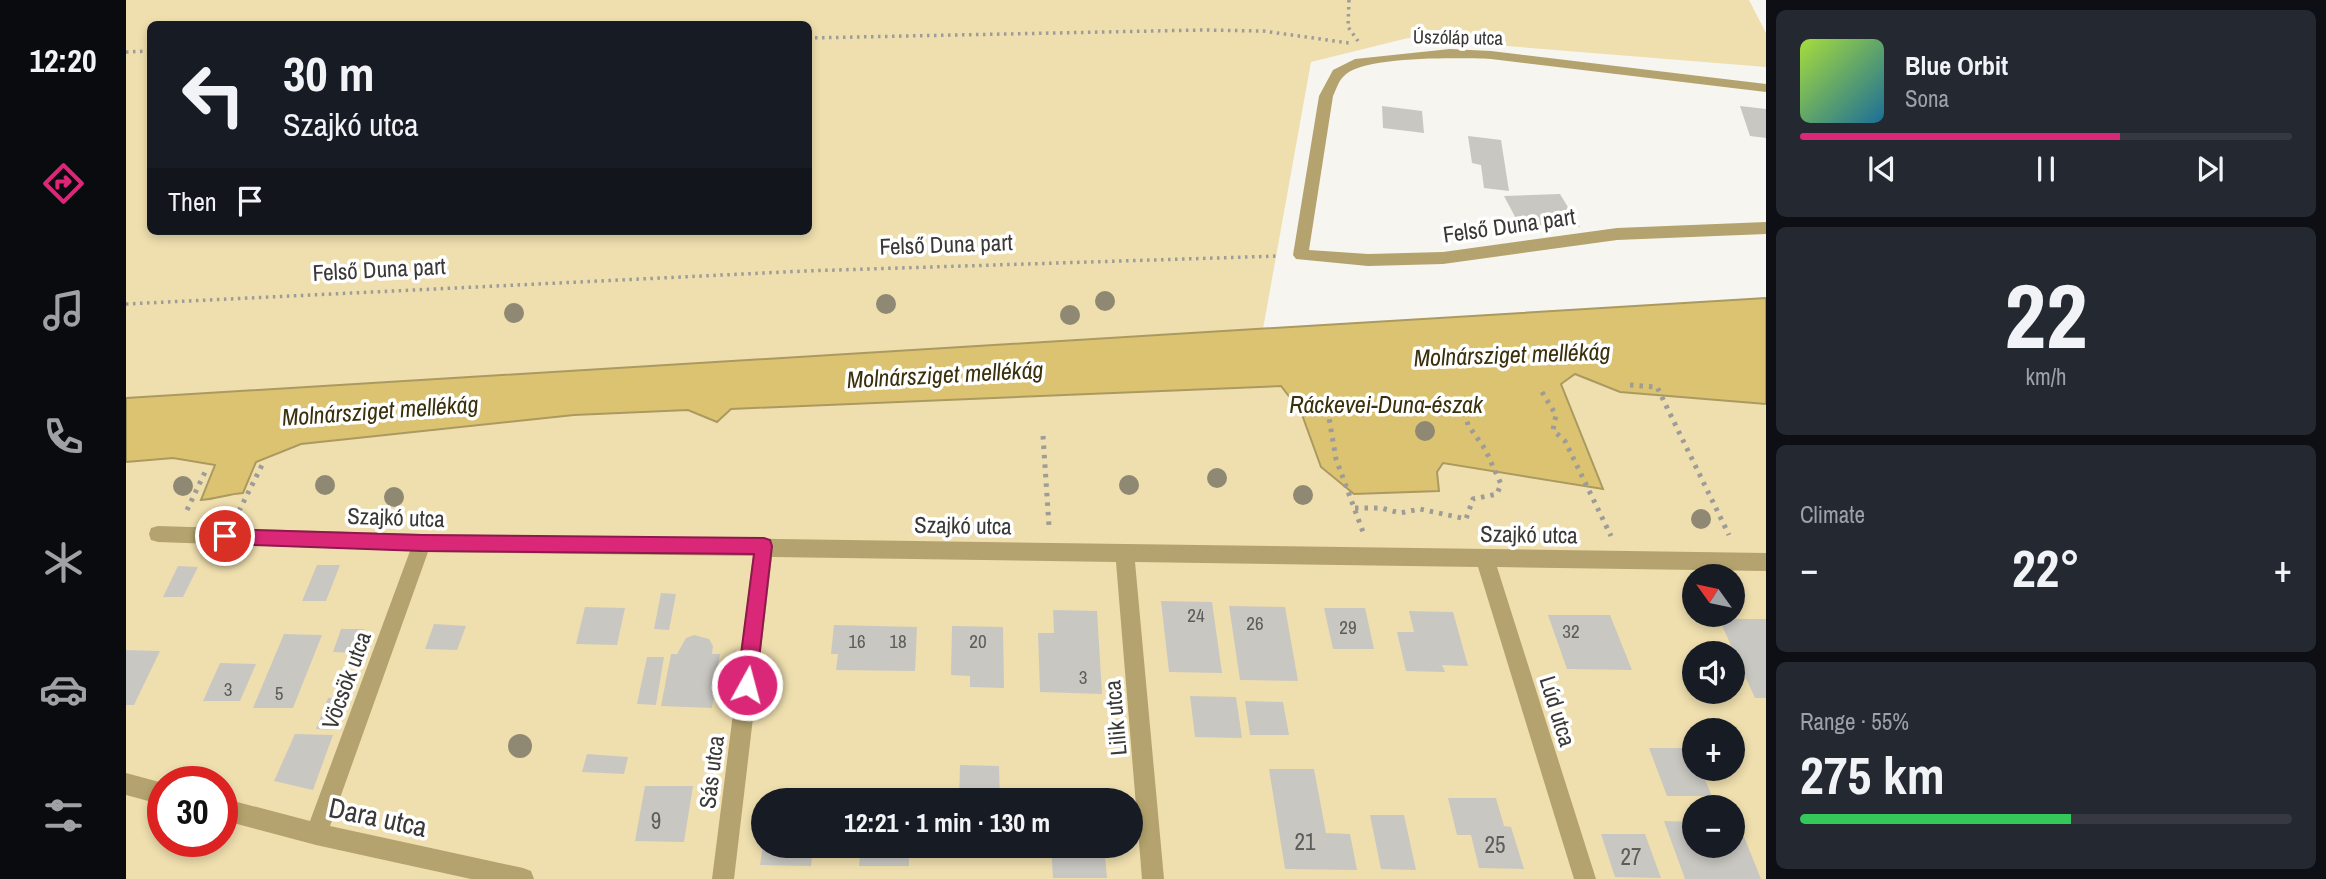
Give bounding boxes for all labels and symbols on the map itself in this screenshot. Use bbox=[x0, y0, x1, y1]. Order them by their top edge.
street label: Úszóláp utca bbox=[1413, 23, 1504, 51]
street label: Felső Duna part bbox=[1441, 200, 1577, 250]
street label: Felső Duna part bbox=[879, 226, 1013, 262]
street label: Felső Duna part bbox=[312, 250, 446, 288]
water label: Molnársziget mellékág bbox=[1413, 335, 1611, 373]
water label: Molnársziget mellékág bbox=[846, 353, 1044, 395]
water label: Molnársziget mellékág bbox=[281, 387, 479, 433]
water label: Ráckevei-Duna-észak bbox=[1289, 388, 1484, 420]
street label: Szajkó utca bbox=[347, 500, 446, 534]
pin bbox=[195, 506, 255, 566]
street label: Szajkó utca bbox=[914, 509, 1013, 541]
street label: Szajkó utca bbox=[1480, 518, 1579, 550]
north arrow bbox=[1682, 564, 1745, 626]
house number: 24 bbox=[1187, 602, 1205, 628]
house number: 26 bbox=[1246, 610, 1264, 636]
house number: 29 bbox=[1339, 614, 1357, 640]
house number: 32 bbox=[1562, 618, 1580, 644]
street label: Vöcsök utca bbox=[314, 626, 378, 733]
house number: 16 bbox=[848, 628, 866, 654]
house number: 18 bbox=[889, 628, 907, 654]
house number: 20 bbox=[969, 628, 987, 654]
position arrow bbox=[710, 648, 784, 722]
house number: 3 bbox=[1079, 664, 1087, 690]
street label: Lúd utca bbox=[1533, 672, 1584, 751]
house number: 3 bbox=[224, 676, 232, 702]
street label: Lilik utca bbox=[1096, 679, 1134, 757]
house number: 5 bbox=[275, 680, 284, 706]
street label: Sás utca bbox=[691, 733, 731, 810]
speed limit sign: 30 bbox=[147, 766, 238, 857]
street label: Dara utca bbox=[325, 788, 431, 846]
house number: 9 bbox=[651, 805, 661, 836]
house number: 21 bbox=[1295, 826, 1316, 857]
house number: 25 bbox=[1485, 829, 1505, 860]
house number: 27 bbox=[1621, 841, 1641, 872]

